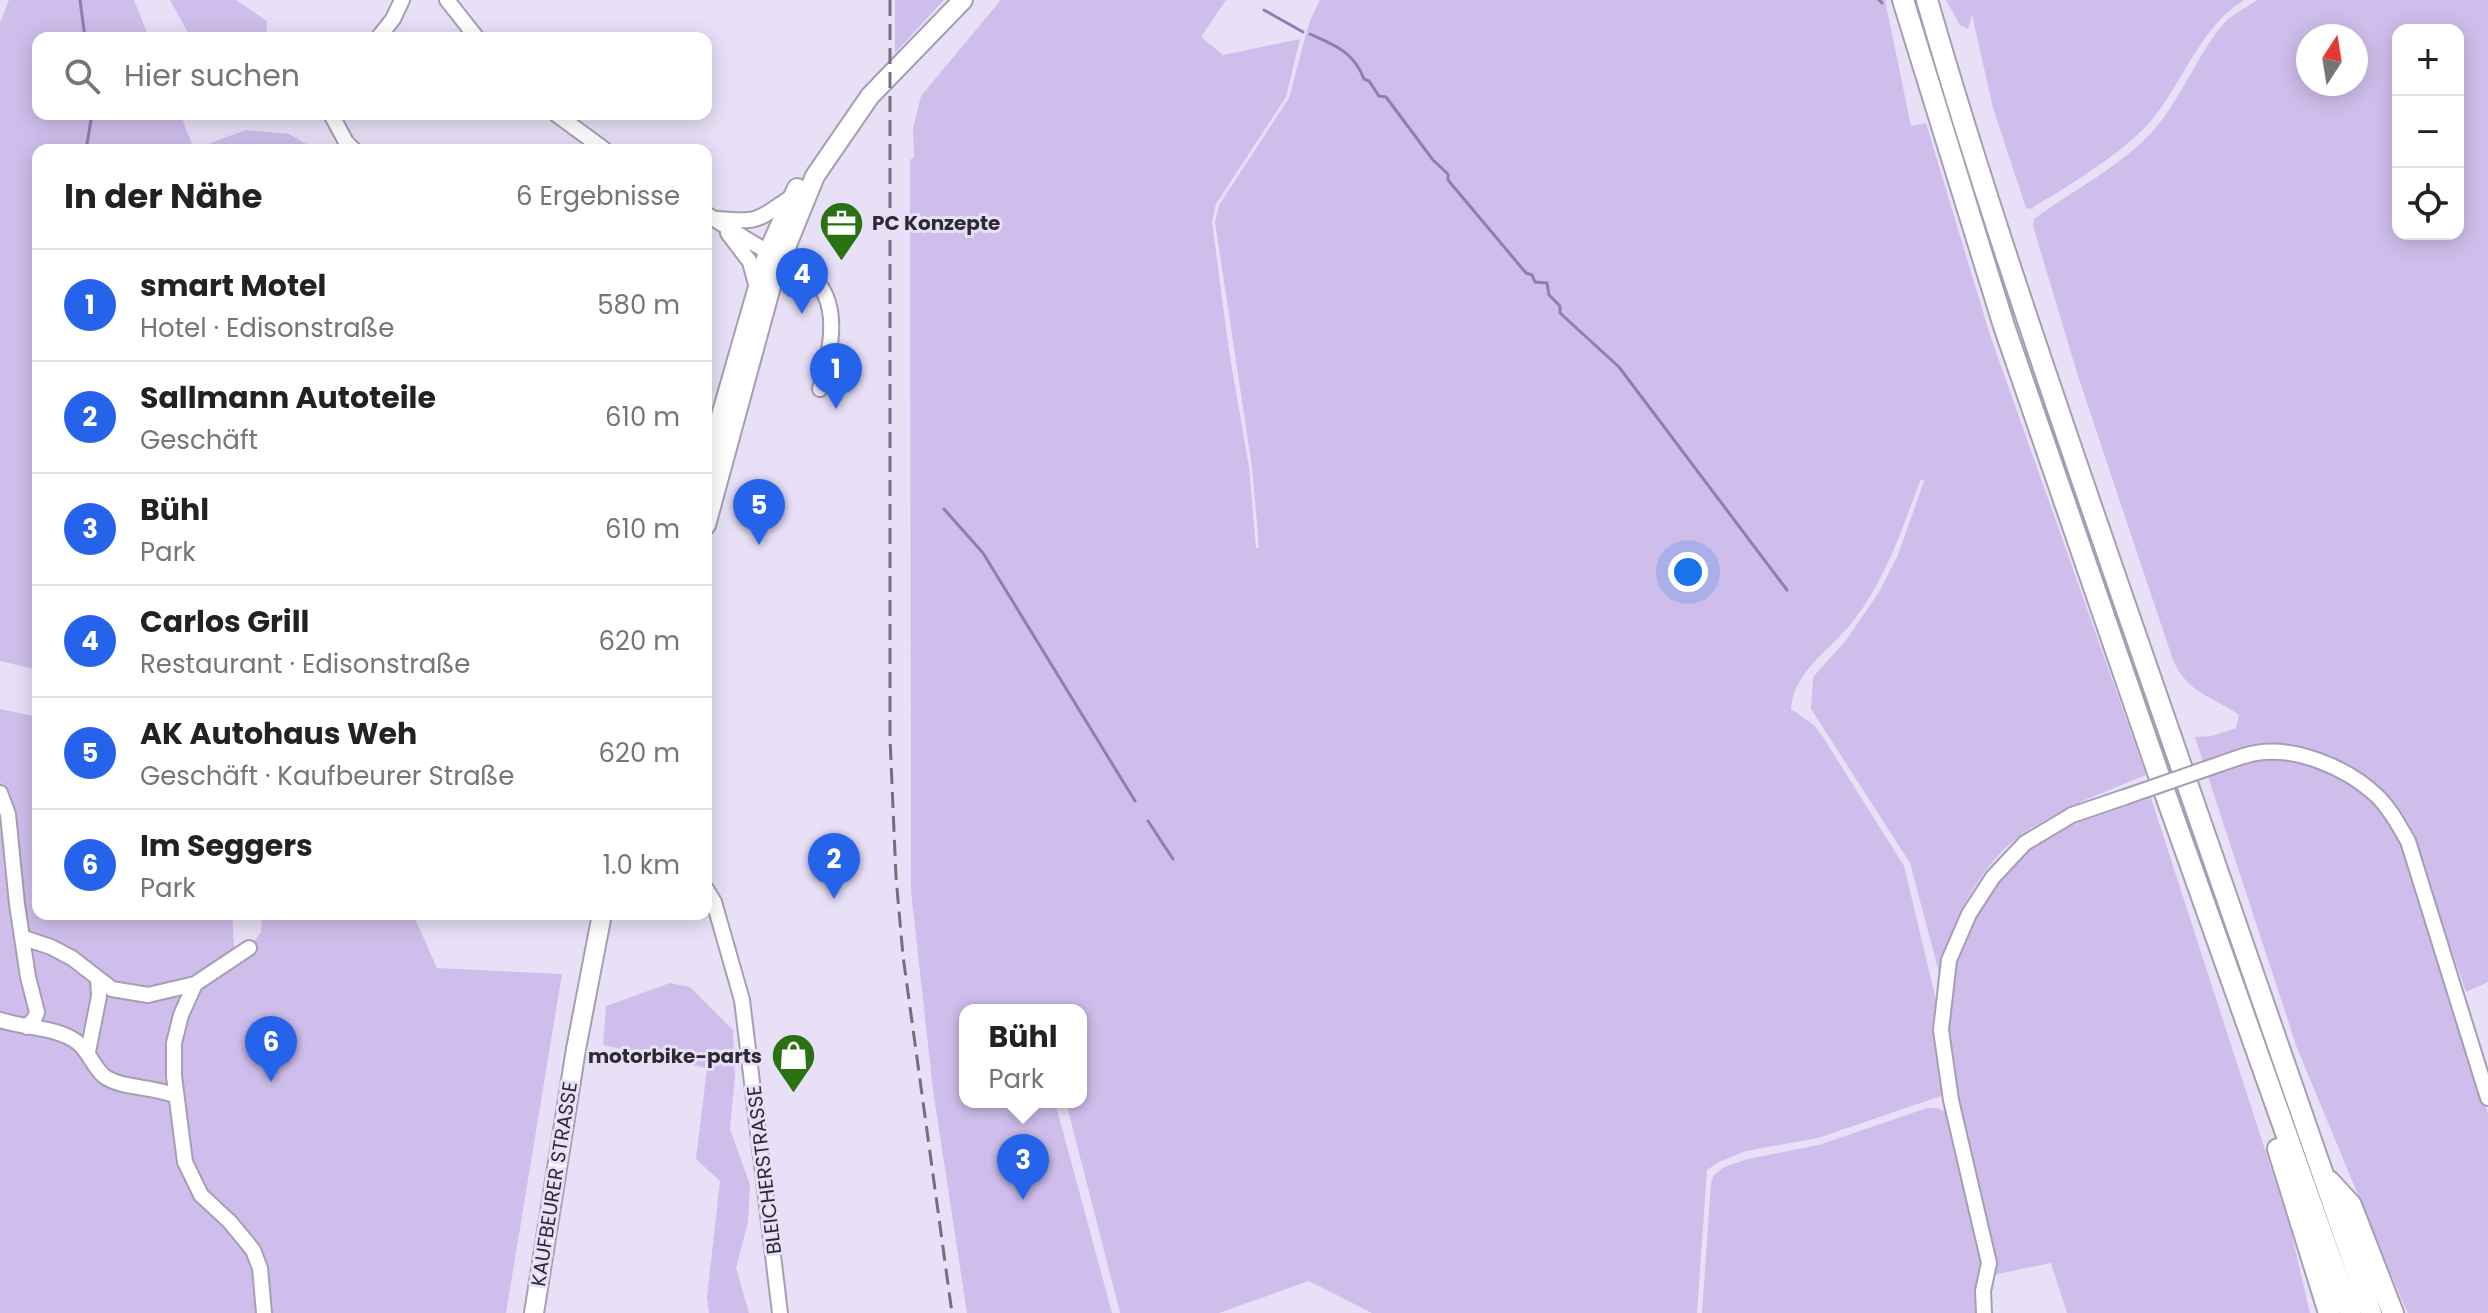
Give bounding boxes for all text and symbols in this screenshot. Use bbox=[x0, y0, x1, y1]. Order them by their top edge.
north arrow bbox=[2296, 24, 2368, 96]
map controls bbox=[2392, 24, 2464, 240]
button: + bbox=[2392, 24, 2464, 96]
search box bbox=[32, 32, 712, 120]
icon: search bbox=[60, 54, 104, 98]
text: Hier suchen bbox=[124, 54, 300, 97]
button: − bbox=[2392, 96, 2464, 168]
button: locate bbox=[2392, 168, 2464, 240]
text: In der Nähe bbox=[64, 172, 262, 220]
text: 6 Ergebnisse bbox=[516, 178, 680, 214]
office icon: PC Konzepte bbox=[817, 199, 865, 262]
place label: PC Konzepte bbox=[872, 209, 1000, 237]
pin: 4 bbox=[776, 248, 828, 314]
text: smart Motel bbox=[140, 264, 326, 307]
text: 1 bbox=[85, 287, 95, 323]
text: 580 m bbox=[597, 287, 680, 323]
text: Hotel · Edisonstraße bbox=[140, 310, 394, 346]
pin: 1 bbox=[810, 343, 862, 409]
text: Sallmann Autoteile bbox=[140, 376, 436, 419]
text: 2 bbox=[83, 399, 97, 435]
text: 610 m bbox=[605, 399, 680, 435]
text: Geschäft bbox=[140, 422, 258, 458]
pin: 5 bbox=[733, 479, 785, 545]
text: Bühl bbox=[140, 488, 209, 531]
text: 3 bbox=[82, 511, 98, 547]
text: 610 m bbox=[605, 511, 680, 547]
text: Park bbox=[140, 534, 196, 570]
your location bbox=[1668, 552, 1708, 592]
text: Carlos Grill bbox=[140, 600, 309, 643]
text: 4 bbox=[81, 623, 99, 659]
text: 620 m bbox=[598, 623, 680, 659]
text: Restaurant · Edisonstraße bbox=[140, 646, 470, 682]
text: AK Autohaus Weh bbox=[140, 712, 417, 755]
text: 5 bbox=[82, 735, 98, 771]
text: 620 m bbox=[598, 735, 680, 771]
text: Geschäft · Kaufbeurer Straße bbox=[140, 758, 514, 794]
text: Im Seggers bbox=[140, 824, 313, 867]
pin: 2 bbox=[808, 833, 860, 899]
text: 6 bbox=[82, 847, 98, 883]
text: 1.0 km bbox=[603, 847, 680, 883]
text: Park bbox=[140, 870, 196, 906]
popup bbox=[959, 1004, 1087, 1108]
text: Bühl bbox=[988, 1015, 1058, 1058]
pin: 6 bbox=[245, 1016, 297, 1082]
shop icon: motorbike-parts bbox=[769, 1032, 817, 1095]
place label: motorbike-parts bbox=[588, 1042, 762, 1070]
text: Park bbox=[988, 1061, 1044, 1097]
street label: KAUFBEURER STRASSE bbox=[524, 1080, 584, 1288]
street label: BLEICHERSTRASSE bbox=[740, 1084, 788, 1256]
pin: 3 bbox=[997, 1134, 1049, 1200]

